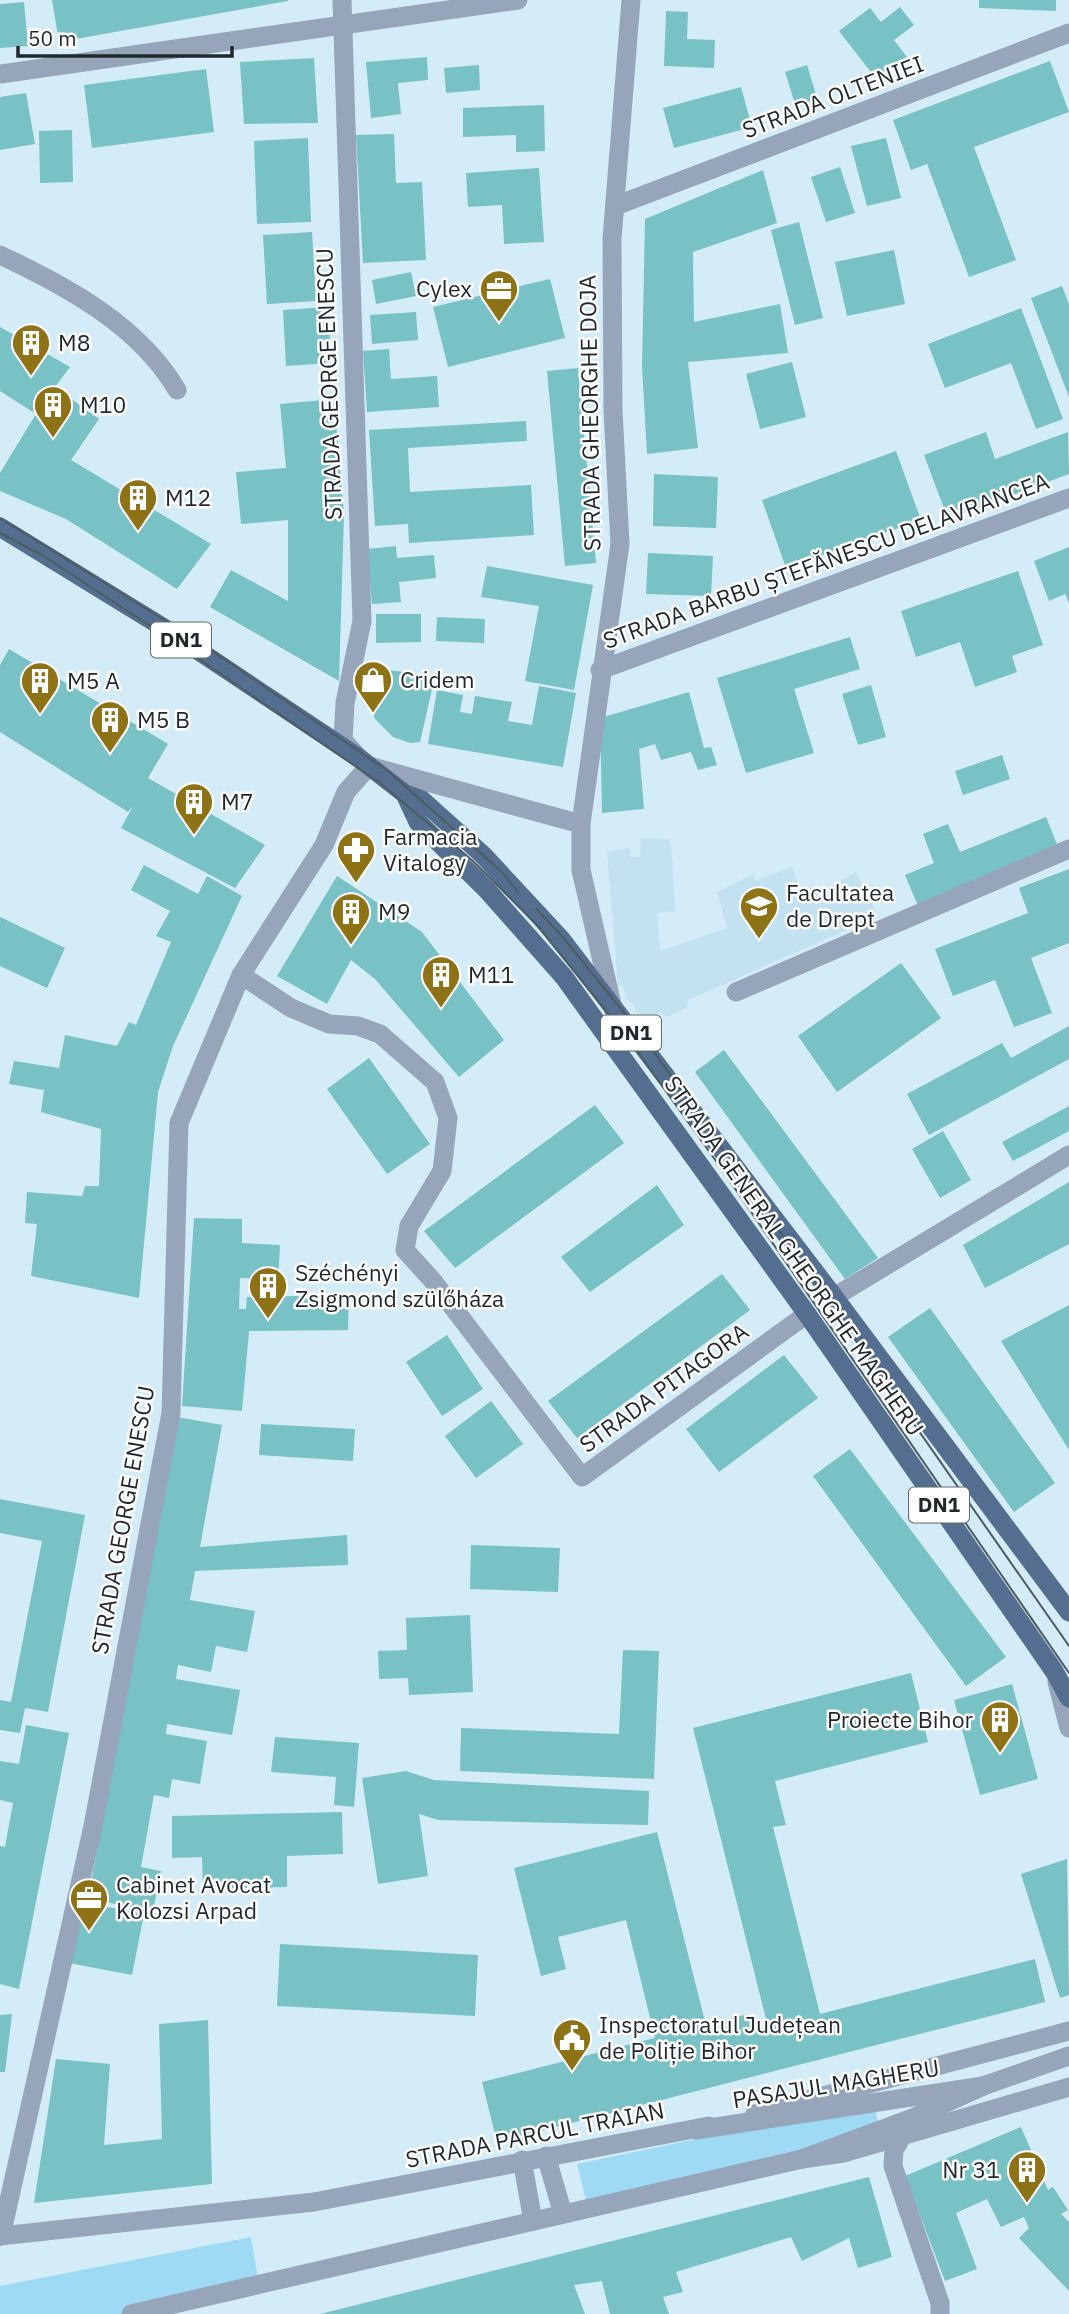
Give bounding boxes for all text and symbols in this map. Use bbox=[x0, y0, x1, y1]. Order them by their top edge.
scale bar bbox=[18, 14, 231, 58]
text: 50 m bbox=[28, 24, 77, 52]
street label: STRADA OLTENIEI bbox=[738, 48, 928, 144]
street label: STRADA GEORGE ENESCU bbox=[308, 247, 348, 521]
office icon: Cylex bbox=[478, 268, 520, 323]
place label: Cylex bbox=[416, 273, 472, 303]
street label: STRADA GHEORGHE DOJA bbox=[572, 274, 606, 551]
building icon: M8 bbox=[10, 322, 52, 377]
place label: M8 bbox=[58, 327, 90, 357]
building icon: M10 bbox=[32, 384, 74, 439]
place label: M10 bbox=[80, 389, 126, 419]
street label: STRADA BARBU ȘTEFĂNESCU DELAVRANCEA bbox=[598, 465, 1053, 655]
building icon: M12 bbox=[117, 477, 159, 532]
place label: M12 bbox=[165, 482, 211, 512]
road number: DN1 bbox=[151, 622, 211, 658]
shop icon: Cridem bbox=[352, 659, 394, 714]
building icon: M5 A bbox=[19, 660, 61, 715]
place label: Cridem bbox=[400, 664, 475, 694]
place label: M5 A bbox=[67, 665, 120, 695]
building icon: M5 B bbox=[89, 699, 131, 754]
place label: M5 B bbox=[137, 704, 190, 734]
building icon: M7 bbox=[173, 781, 215, 836]
place label: M7 bbox=[221, 786, 253, 816]
place label: Farmacia Vitalogy bbox=[383, 821, 478, 877]
pharmacy icon: Farmacia Vitalogy bbox=[335, 829, 377, 884]
place label: Facultatea de Drept bbox=[786, 877, 894, 933]
school or university icon: Facultatea de Drept bbox=[738, 885, 780, 940]
building icon: M9 bbox=[330, 891, 372, 946]
place label: M9 bbox=[378, 896, 410, 926]
building icon: M11 bbox=[420, 954, 462, 1009]
place label: M11 bbox=[468, 959, 514, 989]
road number: DN1 bbox=[601, 1016, 661, 1050]
street label: STRADA GENERAL GHEORGHE MAGHERU bbox=[658, 1070, 931, 1441]
place label: Széchényi Zsigmond szülőháza bbox=[295, 1257, 504, 1313]
building icon: Széchényi Zsigmond szülőháza bbox=[247, 1265, 289, 1320]
street label: STRADA PITAGORA bbox=[573, 1316, 754, 1459]
street label: STRADA GEORGE ENESCU bbox=[84, 1383, 160, 1657]
road number: DN1 bbox=[909, 1488, 969, 1522]
building icon: Proiecte Bihor bbox=[979, 1699, 1021, 1754]
place label: Proiecte Bihor bbox=[827, 1704, 974, 1734]
place label: Cabinet Avocat Kolozsi Arpad bbox=[116, 1869, 271, 1925]
office icon: Cabinet Avocat Kolozsi Arpad bbox=[68, 1877, 110, 1932]
place label: Inspectoratul Județean de Poliție Bihor bbox=[599, 2009, 841, 2065]
public building icon: Inspectoratul Județean de Poliție Bihor bbox=[551, 2017, 593, 2072]
street label: PASAJUL MAGHERU bbox=[730, 2052, 941, 2114]
street label: STRADA PARCUL TRAIAN bbox=[403, 2094, 667, 2174]
building icon: Nr 31 bbox=[1006, 2149, 1048, 2204]
place label: Nr 31 bbox=[942, 2154, 1000, 2184]

